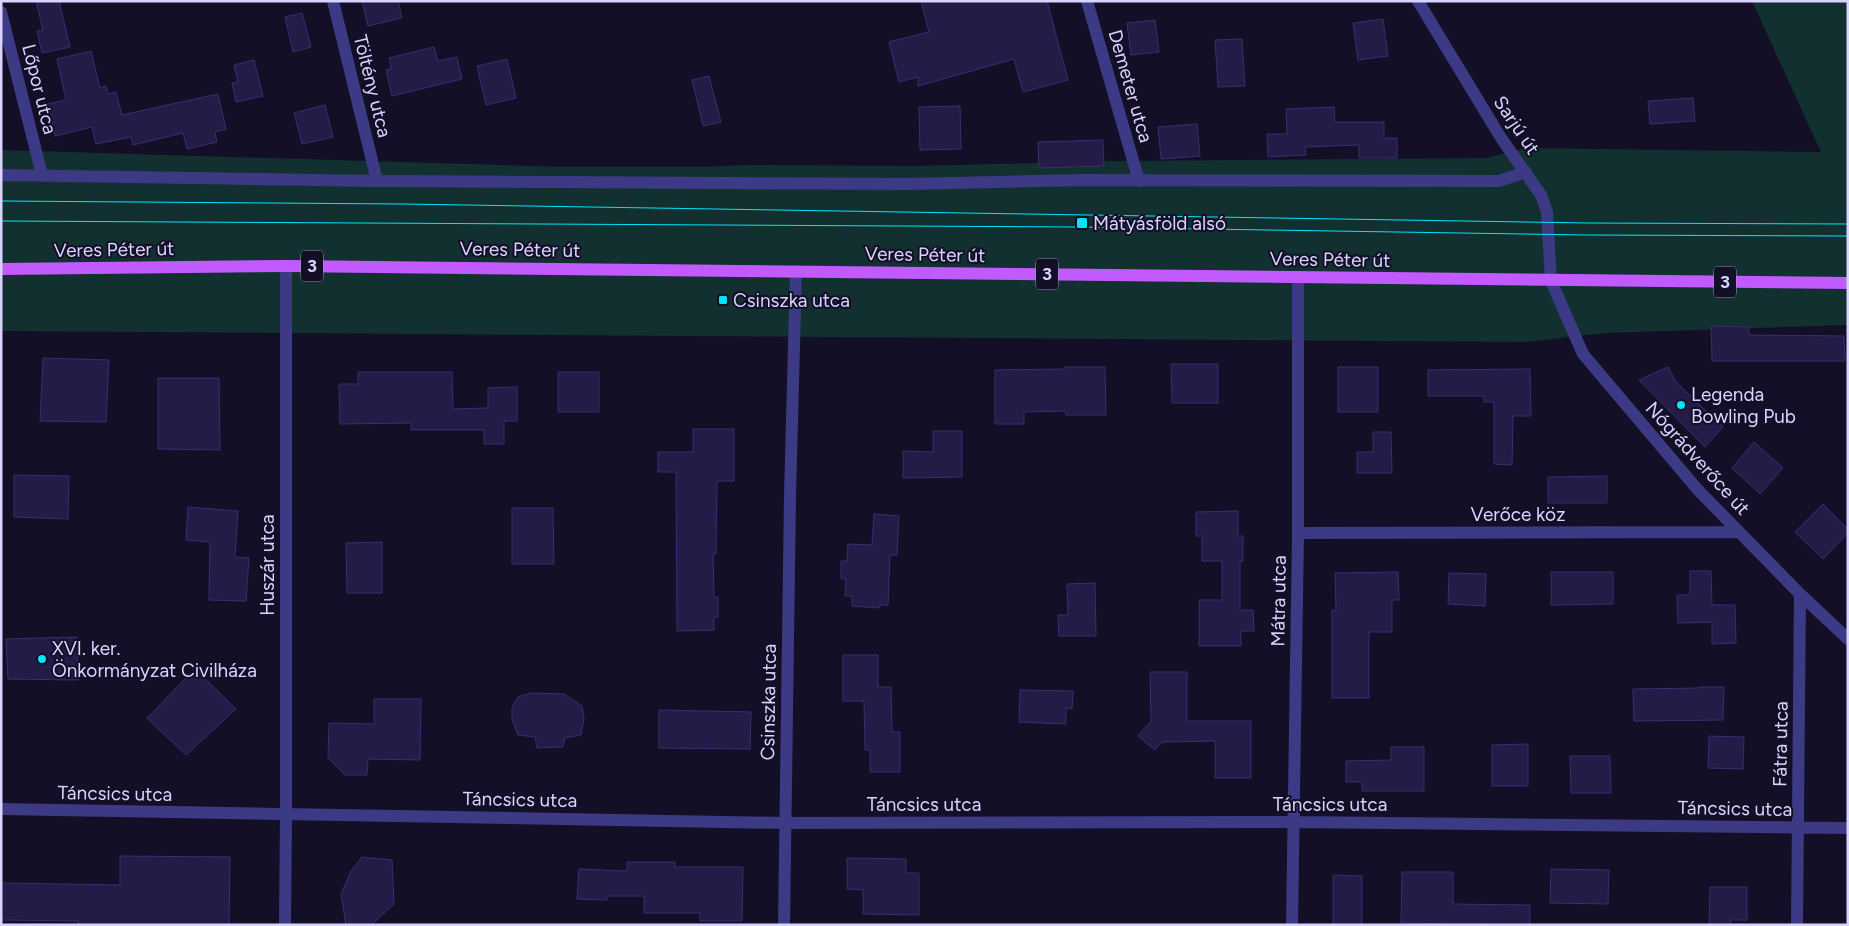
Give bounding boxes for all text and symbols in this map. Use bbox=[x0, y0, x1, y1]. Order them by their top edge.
street label: Demeter utca bbox=[1103, 27, 1158, 145]
street label: Töltény utca bbox=[349, 32, 396, 140]
street label: Lőpor utca bbox=[17, 42, 62, 137]
street label: Sarjú út bbox=[1489, 92, 1545, 159]
place label: Mátyásföld alsó bbox=[1093, 212, 1226, 235]
marker: Mátyásföld alsó bbox=[1075, 216, 1089, 230]
street label: Veres Péter út bbox=[53, 237, 175, 262]
street label: Veres Péter út bbox=[459, 237, 581, 262]
street label: Veres Péter út bbox=[864, 242, 986, 267]
street label: Veres Péter út bbox=[1269, 247, 1391, 272]
road number: 3 bbox=[301, 250, 323, 282]
road number: 3 bbox=[1036, 258, 1058, 290]
road number: 3 bbox=[1714, 266, 1736, 298]
place label: Csinszka utca bbox=[733, 289, 850, 312]
marker: Csinszka utca bbox=[717, 294, 729, 306]
place label: Legenda Bowling Pub bbox=[1691, 383, 1796, 428]
street label: Nógrádverőce út bbox=[1641, 397, 1755, 520]
marker: Legenda Bowling Pub bbox=[1675, 399, 1687, 411]
street label: Verőce köz bbox=[1471, 503, 1565, 526]
street label: Huszár utca bbox=[256, 514, 279, 616]
street label: Mátra utca bbox=[1266, 555, 1291, 647]
place label: XVI. ker. Önkormányzat Civilháza bbox=[52, 637, 257, 682]
street label: Csinszka utca bbox=[756, 643, 781, 761]
marker: XVI. ker. Önkormányzat Civilháza bbox=[36, 653, 48, 665]
street label: Fátra utca bbox=[1768, 701, 1793, 787]
street label: Táncsics utca bbox=[57, 781, 173, 806]
street label: Táncsics utca bbox=[462, 787, 578, 812]
street label: Táncsics utca bbox=[867, 793, 981, 816]
street label: Táncsics utca bbox=[1273, 793, 1387, 816]
street label: Táncsics utca bbox=[1677, 796, 1793, 821]

